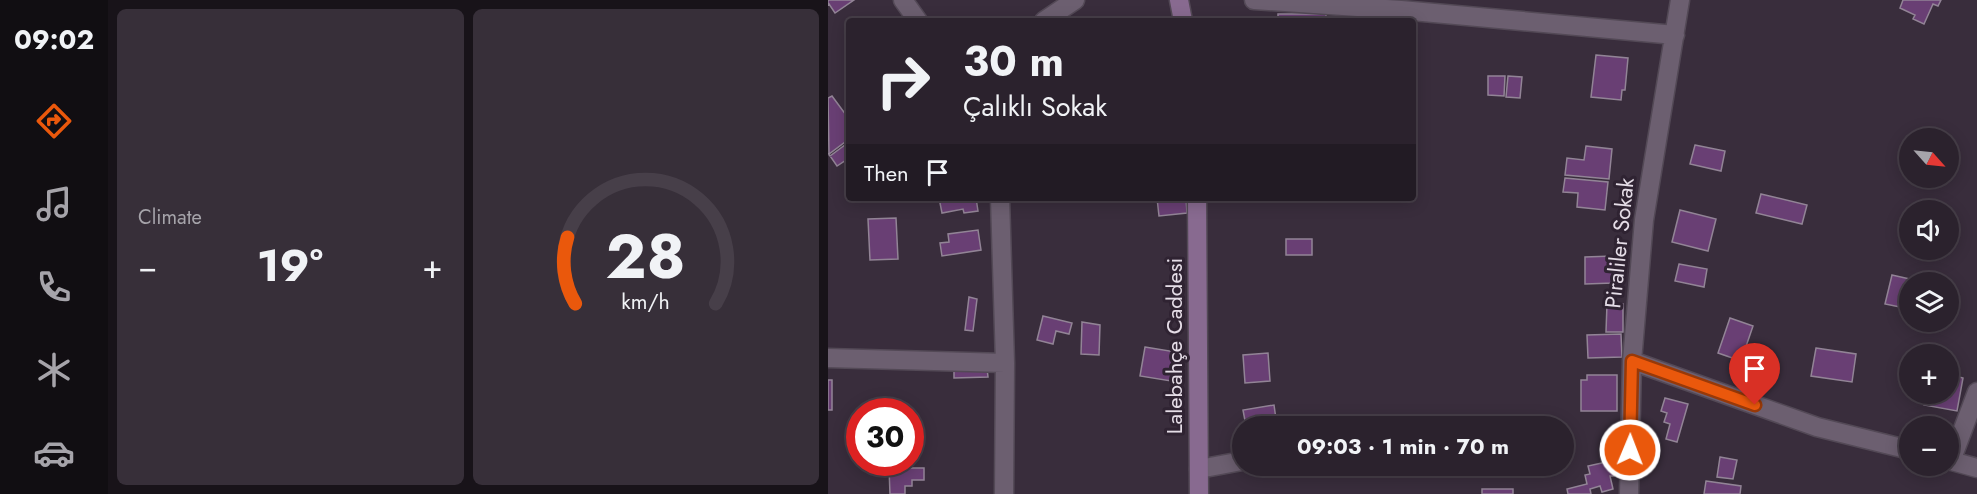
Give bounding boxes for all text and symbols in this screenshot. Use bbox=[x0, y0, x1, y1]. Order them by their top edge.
text: 09:02 bbox=[14, 20, 94, 59]
text: 30 m bbox=[963, 31, 1064, 92]
icon: right bbox=[864, 42, 942, 120]
text: Çalıklı Sokak bbox=[963, 87, 1107, 126]
icon: directions bbox=[33, 100, 75, 142]
north arrow bbox=[1899, 128, 1959, 188]
map controls bbox=[1899, 128, 1959, 476]
icon: arrive bbox=[921, 156, 954, 189]
text: Then bbox=[864, 157, 909, 189]
street label: Piraliler Sokak bbox=[1596, 176, 1642, 310]
icon: music bbox=[33, 183, 75, 225]
button: sound bbox=[1899, 200, 1959, 260]
text: Climate bbox=[138, 203, 202, 232]
text: 28 bbox=[606, 211, 686, 301]
text: 19° bbox=[257, 233, 323, 298]
text: − bbox=[138, 243, 157, 290]
text: + bbox=[422, 243, 442, 290]
street label: Lalebahçe Caddesi bbox=[1158, 258, 1190, 434]
icon: phone bbox=[33, 266, 75, 308]
button: layers bbox=[1899, 272, 1959, 332]
text: km/h bbox=[622, 286, 670, 317]
pin bbox=[1729, 343, 1780, 405]
button: + bbox=[1899, 344, 1959, 404]
icon: climate bbox=[33, 349, 75, 391]
icon: arrive bbox=[1738, 352, 1771, 385]
speed limit sign: 30 bbox=[846, 398, 924, 476]
button: − bbox=[1899, 416, 1959, 476]
position arrow bbox=[1598, 418, 1662, 482]
text: 09:03 · 1 min · 70 m bbox=[1297, 430, 1509, 462]
icon: car bbox=[33, 432, 75, 474]

